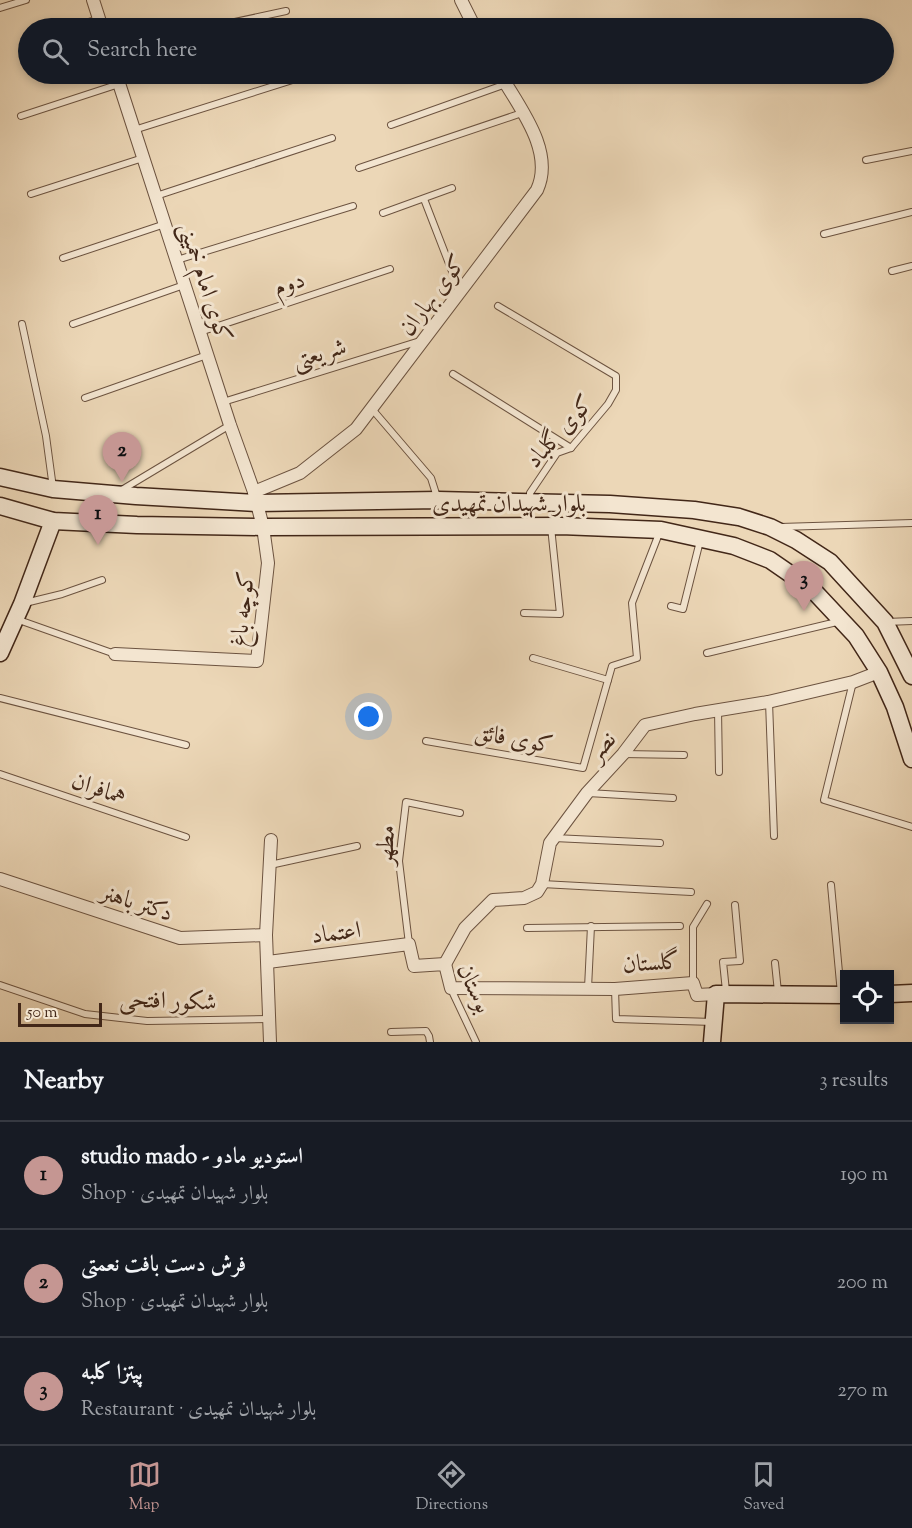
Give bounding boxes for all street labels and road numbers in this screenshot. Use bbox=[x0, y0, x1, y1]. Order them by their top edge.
street label: کوی امام خمینی bbox=[167, 218, 239, 348]
street label: کوی بهاران bbox=[392, 248, 476, 344]
street label: دوم bbox=[270, 264, 310, 308]
street label: شریعتی bbox=[288, 331, 351, 379]
street label: کوی گلباد bbox=[518, 388, 603, 477]
street label: بلوار شهیدان تمهیدی bbox=[432, 488, 586, 522]
street label: کوچه باغ bbox=[223, 570, 266, 649]
street label: کوی فائق bbox=[472, 716, 556, 764]
street label: نصر bbox=[578, 725, 625, 772]
street label: همافران bbox=[66, 765, 130, 815]
street label: مطهر bbox=[368, 824, 405, 869]
street label: دکتر باهنر bbox=[93, 875, 177, 932]
street label: اعتماد bbox=[309, 914, 363, 954]
street label: گلستان bbox=[621, 945, 681, 983]
street label: بوستان bbox=[447, 958, 499, 1019]
street label: شکور افتحی bbox=[119, 983, 217, 1021]

